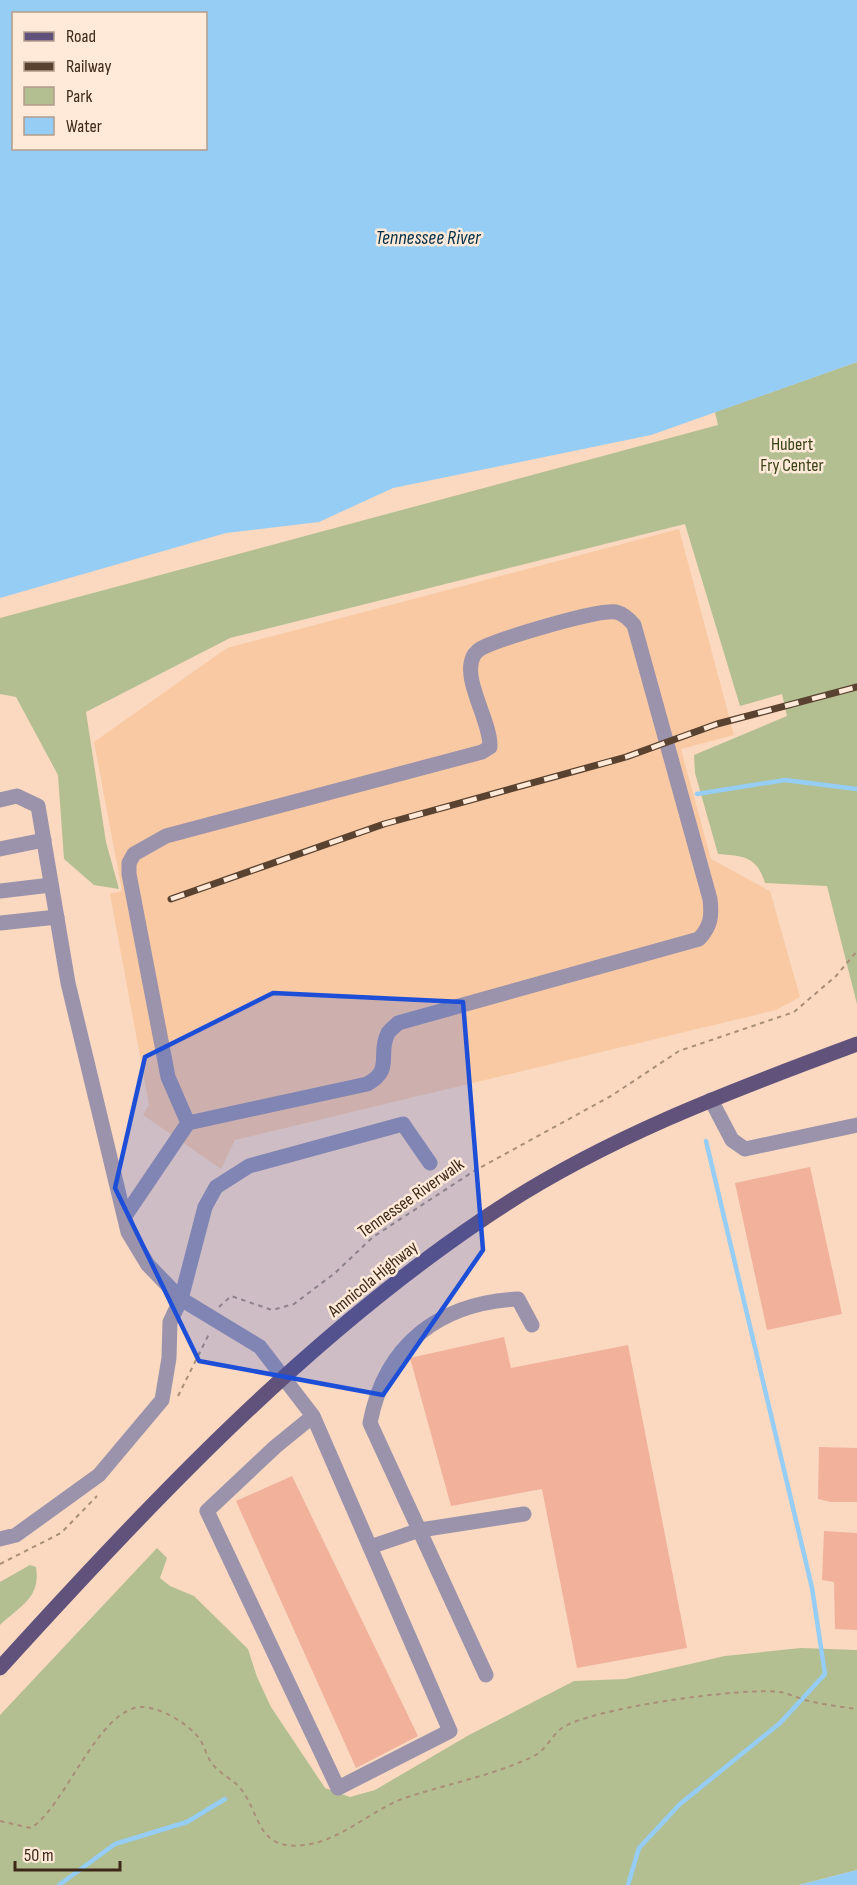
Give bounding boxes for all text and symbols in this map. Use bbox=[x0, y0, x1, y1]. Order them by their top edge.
legend bbox=[12, 12, 207, 150]
text: Road bbox=[66, 26, 96, 47]
text: Railway bbox=[66, 56, 111, 77]
text: Park bbox=[66, 86, 92, 107]
text: Water bbox=[66, 116, 102, 137]
water label: Tennessee River bbox=[375, 226, 482, 250]
park label: Hubert Fry Center bbox=[760, 434, 824, 476]
street label: Tennessee Riverwalk bbox=[354, 1154, 468, 1242]
street label: Amnicola Highway bbox=[323, 1236, 422, 1322]
scale bar bbox=[15, 1834, 120, 1872]
text: 50 m bbox=[24, 1845, 54, 1866]

